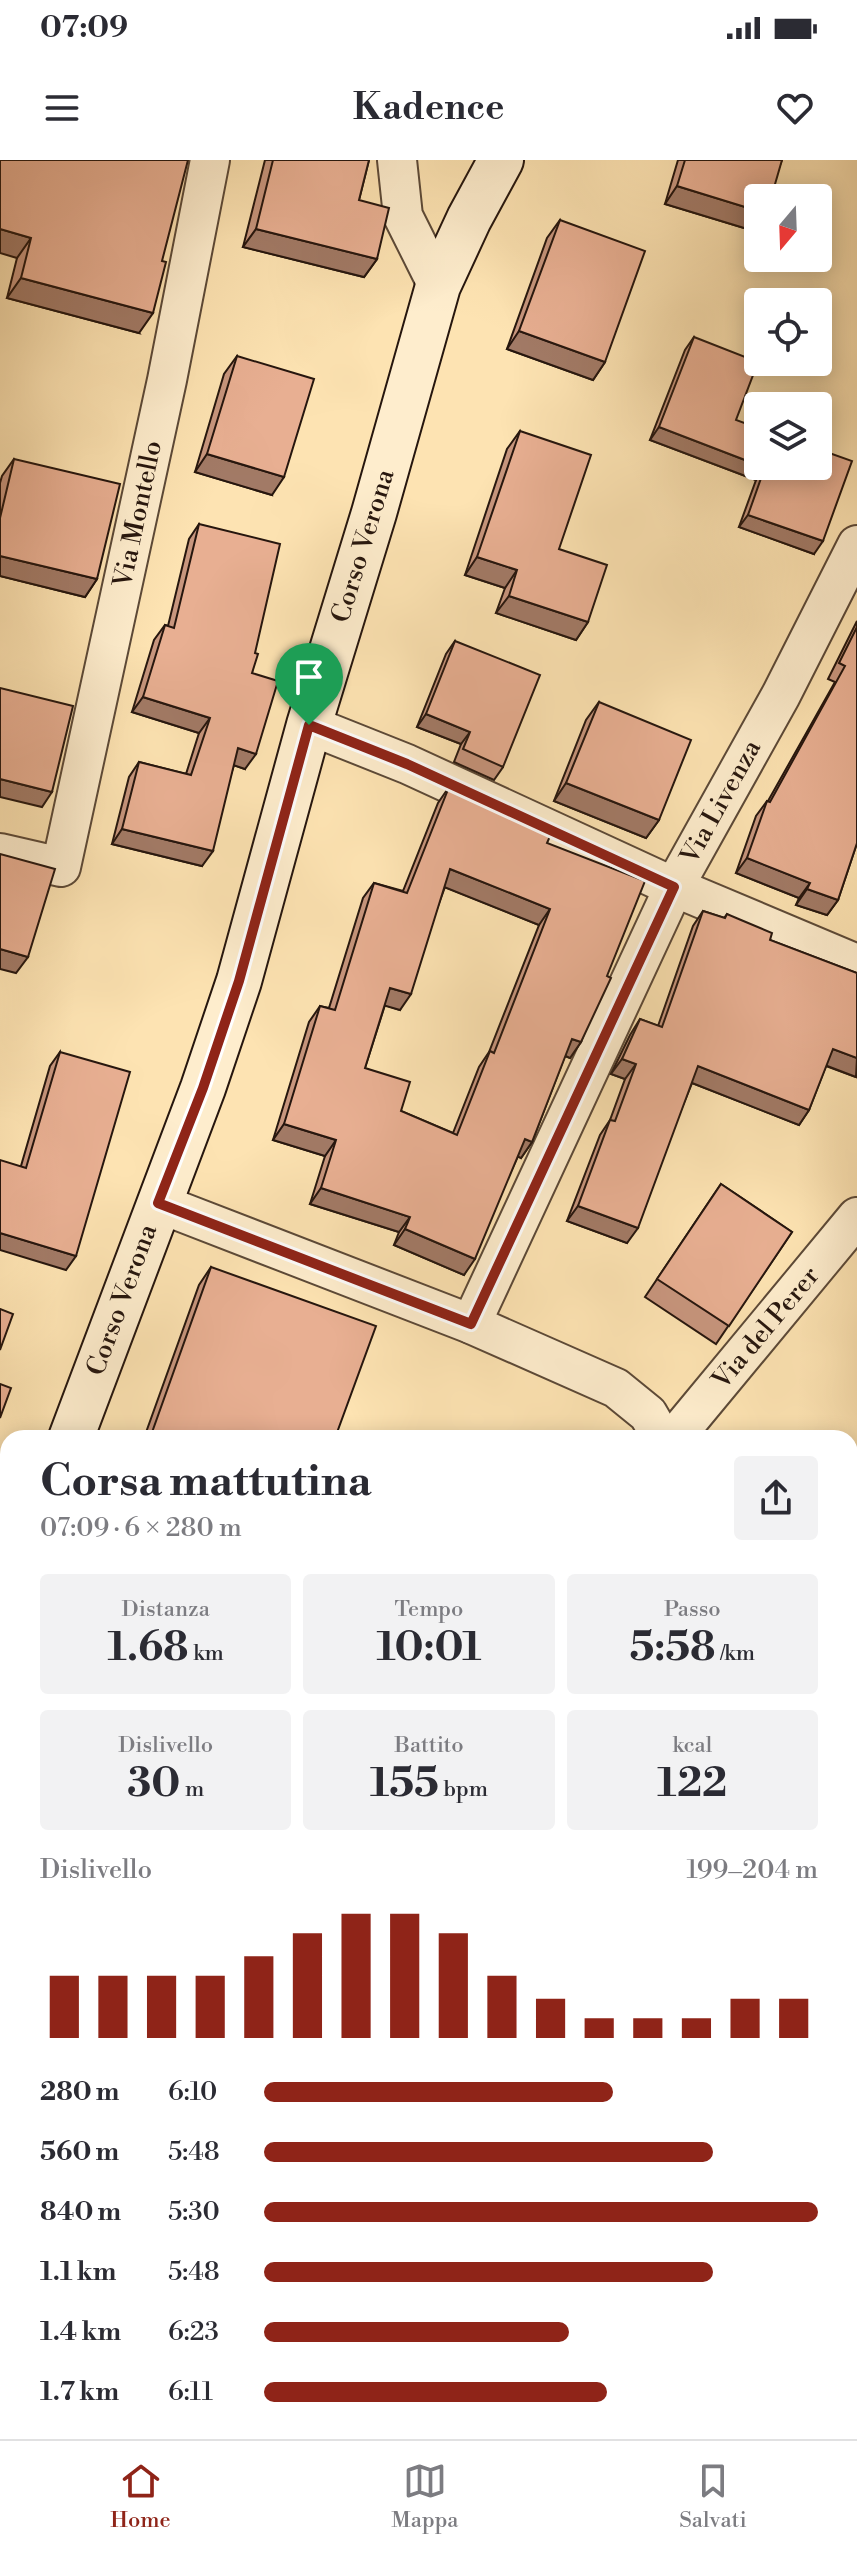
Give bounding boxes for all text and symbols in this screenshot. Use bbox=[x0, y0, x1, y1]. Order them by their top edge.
text: 07:09 bbox=[40, 9, 128, 47]
icon: menu bbox=[40, 86, 84, 130]
text: Kadence bbox=[353, 86, 504, 131]
icon: heart bbox=[773, 86, 817, 130]
north arrow bbox=[744, 184, 832, 272]
map controls bbox=[744, 184, 832, 480]
button: locate bbox=[744, 288, 832, 376]
button: layers bbox=[744, 392, 832, 480]
street label: Via Montello bbox=[107, 438, 169, 591]
street label: Corso Verona bbox=[324, 465, 402, 627]
pin bbox=[275, 643, 343, 725]
icon: arrive bbox=[287, 655, 331, 699]
street label: Via Livenza bbox=[673, 734, 769, 870]
street label: Corso Verona bbox=[80, 1219, 164, 1380]
street label: Via del Perer bbox=[705, 1260, 826, 1396]
text: Corsa mattutina bbox=[40, 1454, 372, 1509]
button: share bbox=[734, 1456, 818, 1540]
text: 07:09 · 6 × 280 m bbox=[40, 1512, 242, 1544]
text: Distanza bbox=[122, 1596, 210, 1623]
text: Tempo bbox=[395, 1596, 463, 1623]
text: Passo bbox=[664, 1596, 721, 1623]
text: 1.68 bbox=[107, 1623, 189, 1673]
text: 10:01 bbox=[377, 1623, 481, 1673]
text: 5:58 bbox=[630, 1623, 716, 1673]
text: km bbox=[189, 1640, 224, 1667]
text: /km bbox=[716, 1640, 755, 1667]
text: Dislivello bbox=[118, 1732, 213, 1759]
text: Battito bbox=[394, 1732, 464, 1759]
text: kcal bbox=[672, 1732, 712, 1759]
text: 30 bbox=[127, 1759, 180, 1809]
text: 155 bbox=[370, 1759, 439, 1809]
text: 122 bbox=[657, 1759, 727, 1809]
text: m bbox=[180, 1776, 204, 1803]
text: bpm bbox=[439, 1776, 488, 1803]
text: Dislivello bbox=[40, 1854, 152, 1886]
text: 199–204 m bbox=[687, 1854, 818, 1886]
text: 280 m bbox=[40, 2076, 120, 2108]
text: 6:10 bbox=[168, 2076, 217, 2108]
text: 560 m bbox=[40, 2136, 119, 2168]
text: 5:48 bbox=[168, 2136, 220, 2168]
text: 840 m bbox=[40, 2196, 121, 2228]
text: 5:30 bbox=[168, 2196, 220, 2228]
text: 1.1 km bbox=[40, 2256, 116, 2288]
text: 5:48 bbox=[168, 2256, 220, 2288]
text: 1.4 km bbox=[40, 2316, 121, 2348]
text: 6:23 bbox=[168, 2316, 219, 2348]
text: 1.7 km bbox=[40, 2376, 119, 2408]
text: 6:11 bbox=[168, 2376, 213, 2408]
tab: Home bbox=[110, 2459, 171, 2534]
tab: Mappa bbox=[391, 2459, 459, 2534]
tab: Salvati bbox=[679, 2459, 747, 2534]

